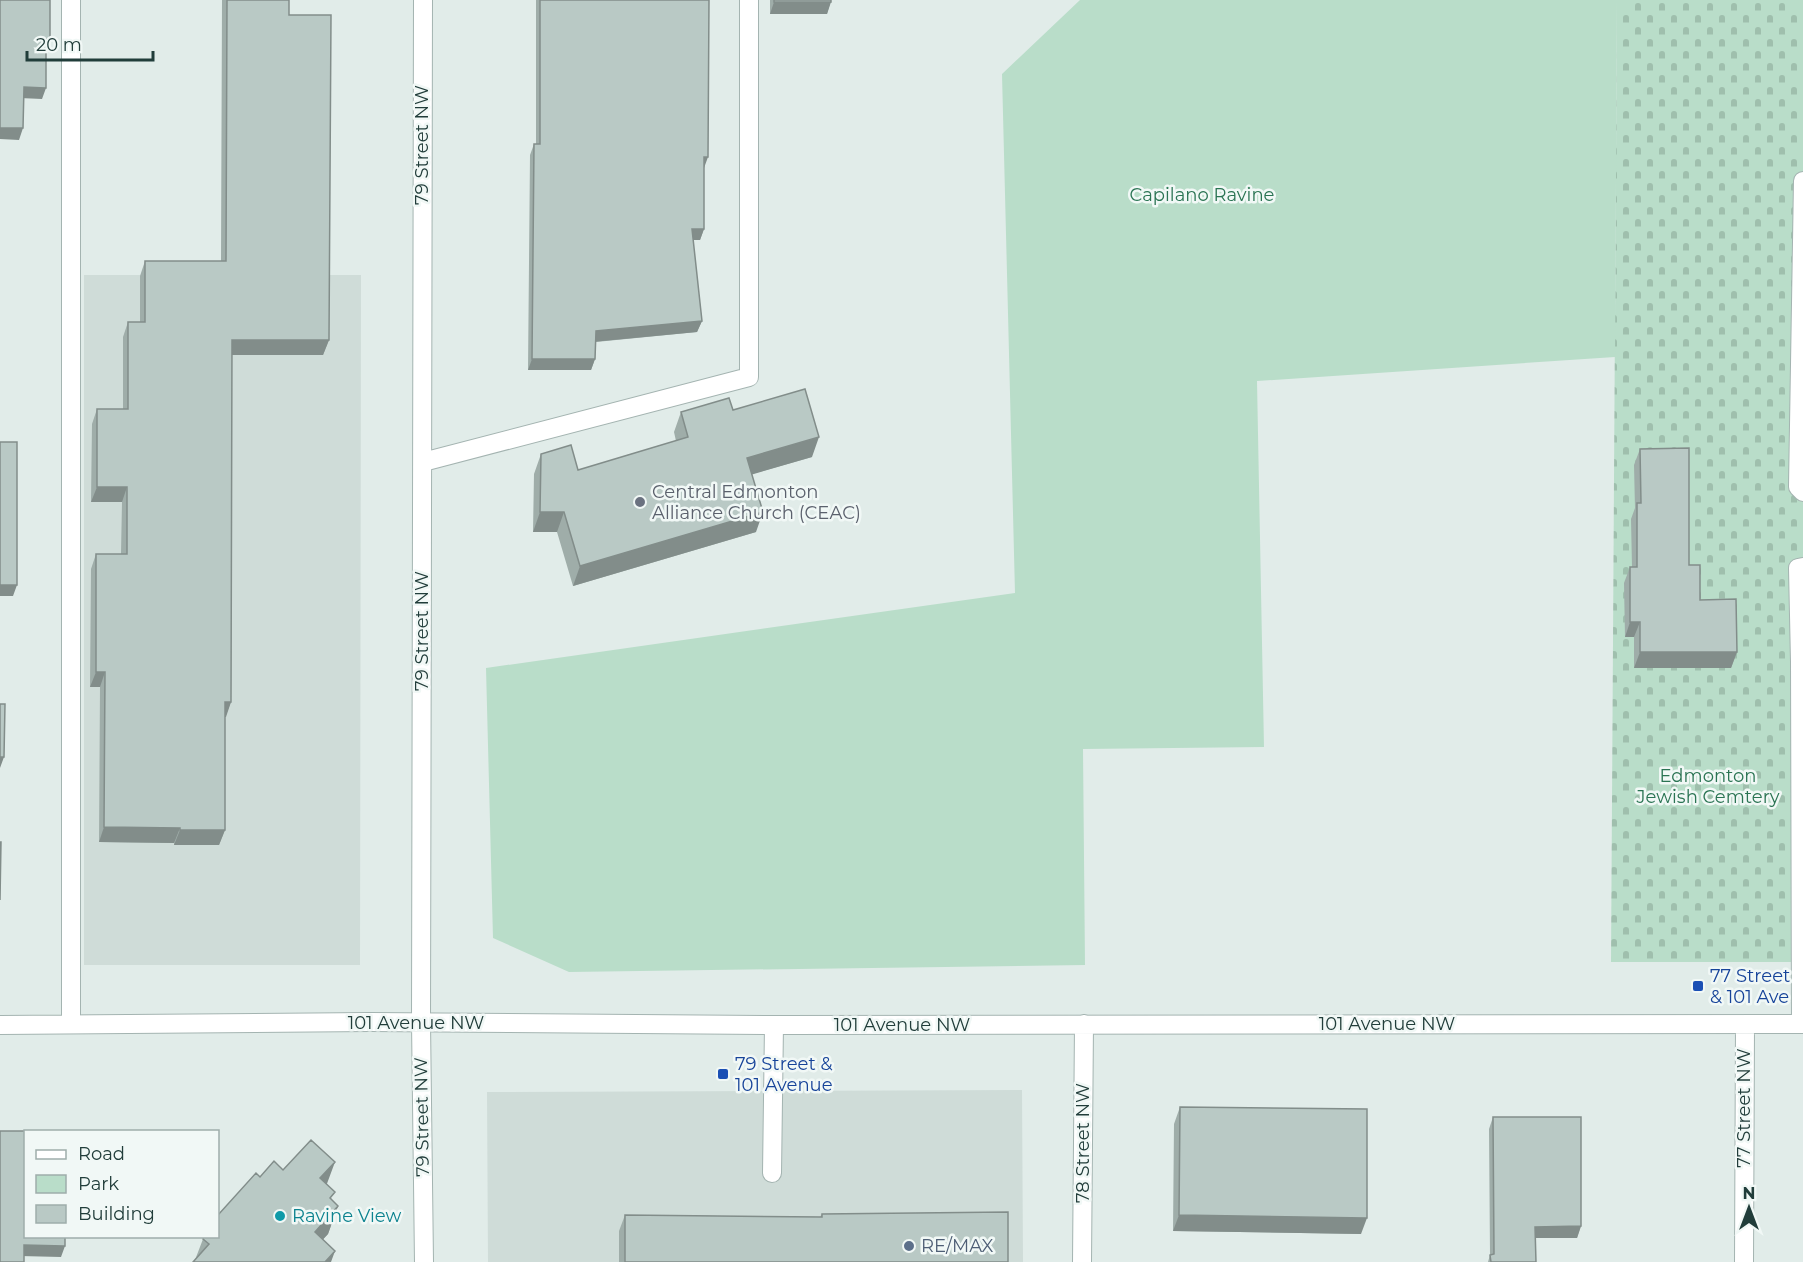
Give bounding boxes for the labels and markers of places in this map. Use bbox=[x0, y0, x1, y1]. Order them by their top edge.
place label: Central Edmonton Alliance Church (CEAC) bbox=[652, 481, 861, 524]
marker: Central Edmonton Alliance Church (CEAC) bbox=[633, 495, 647, 509]
place label: 77 Street & 101 Ave bbox=[1710, 965, 1790, 1008]
marker: 77 Street & 101 Ave bbox=[1691, 979, 1705, 993]
place label: 79 Street & 101 Avenue bbox=[735, 1053, 833, 1096]
marker: 79 Street & 101 Avenue bbox=[716, 1067, 730, 1081]
place label: Ravine View bbox=[292, 1205, 401, 1227]
marker: Ravine View bbox=[273, 1209, 287, 1223]
place label: RE/MAX bbox=[921, 1235, 994, 1257]
marker: RE/MAX bbox=[902, 1239, 916, 1253]

